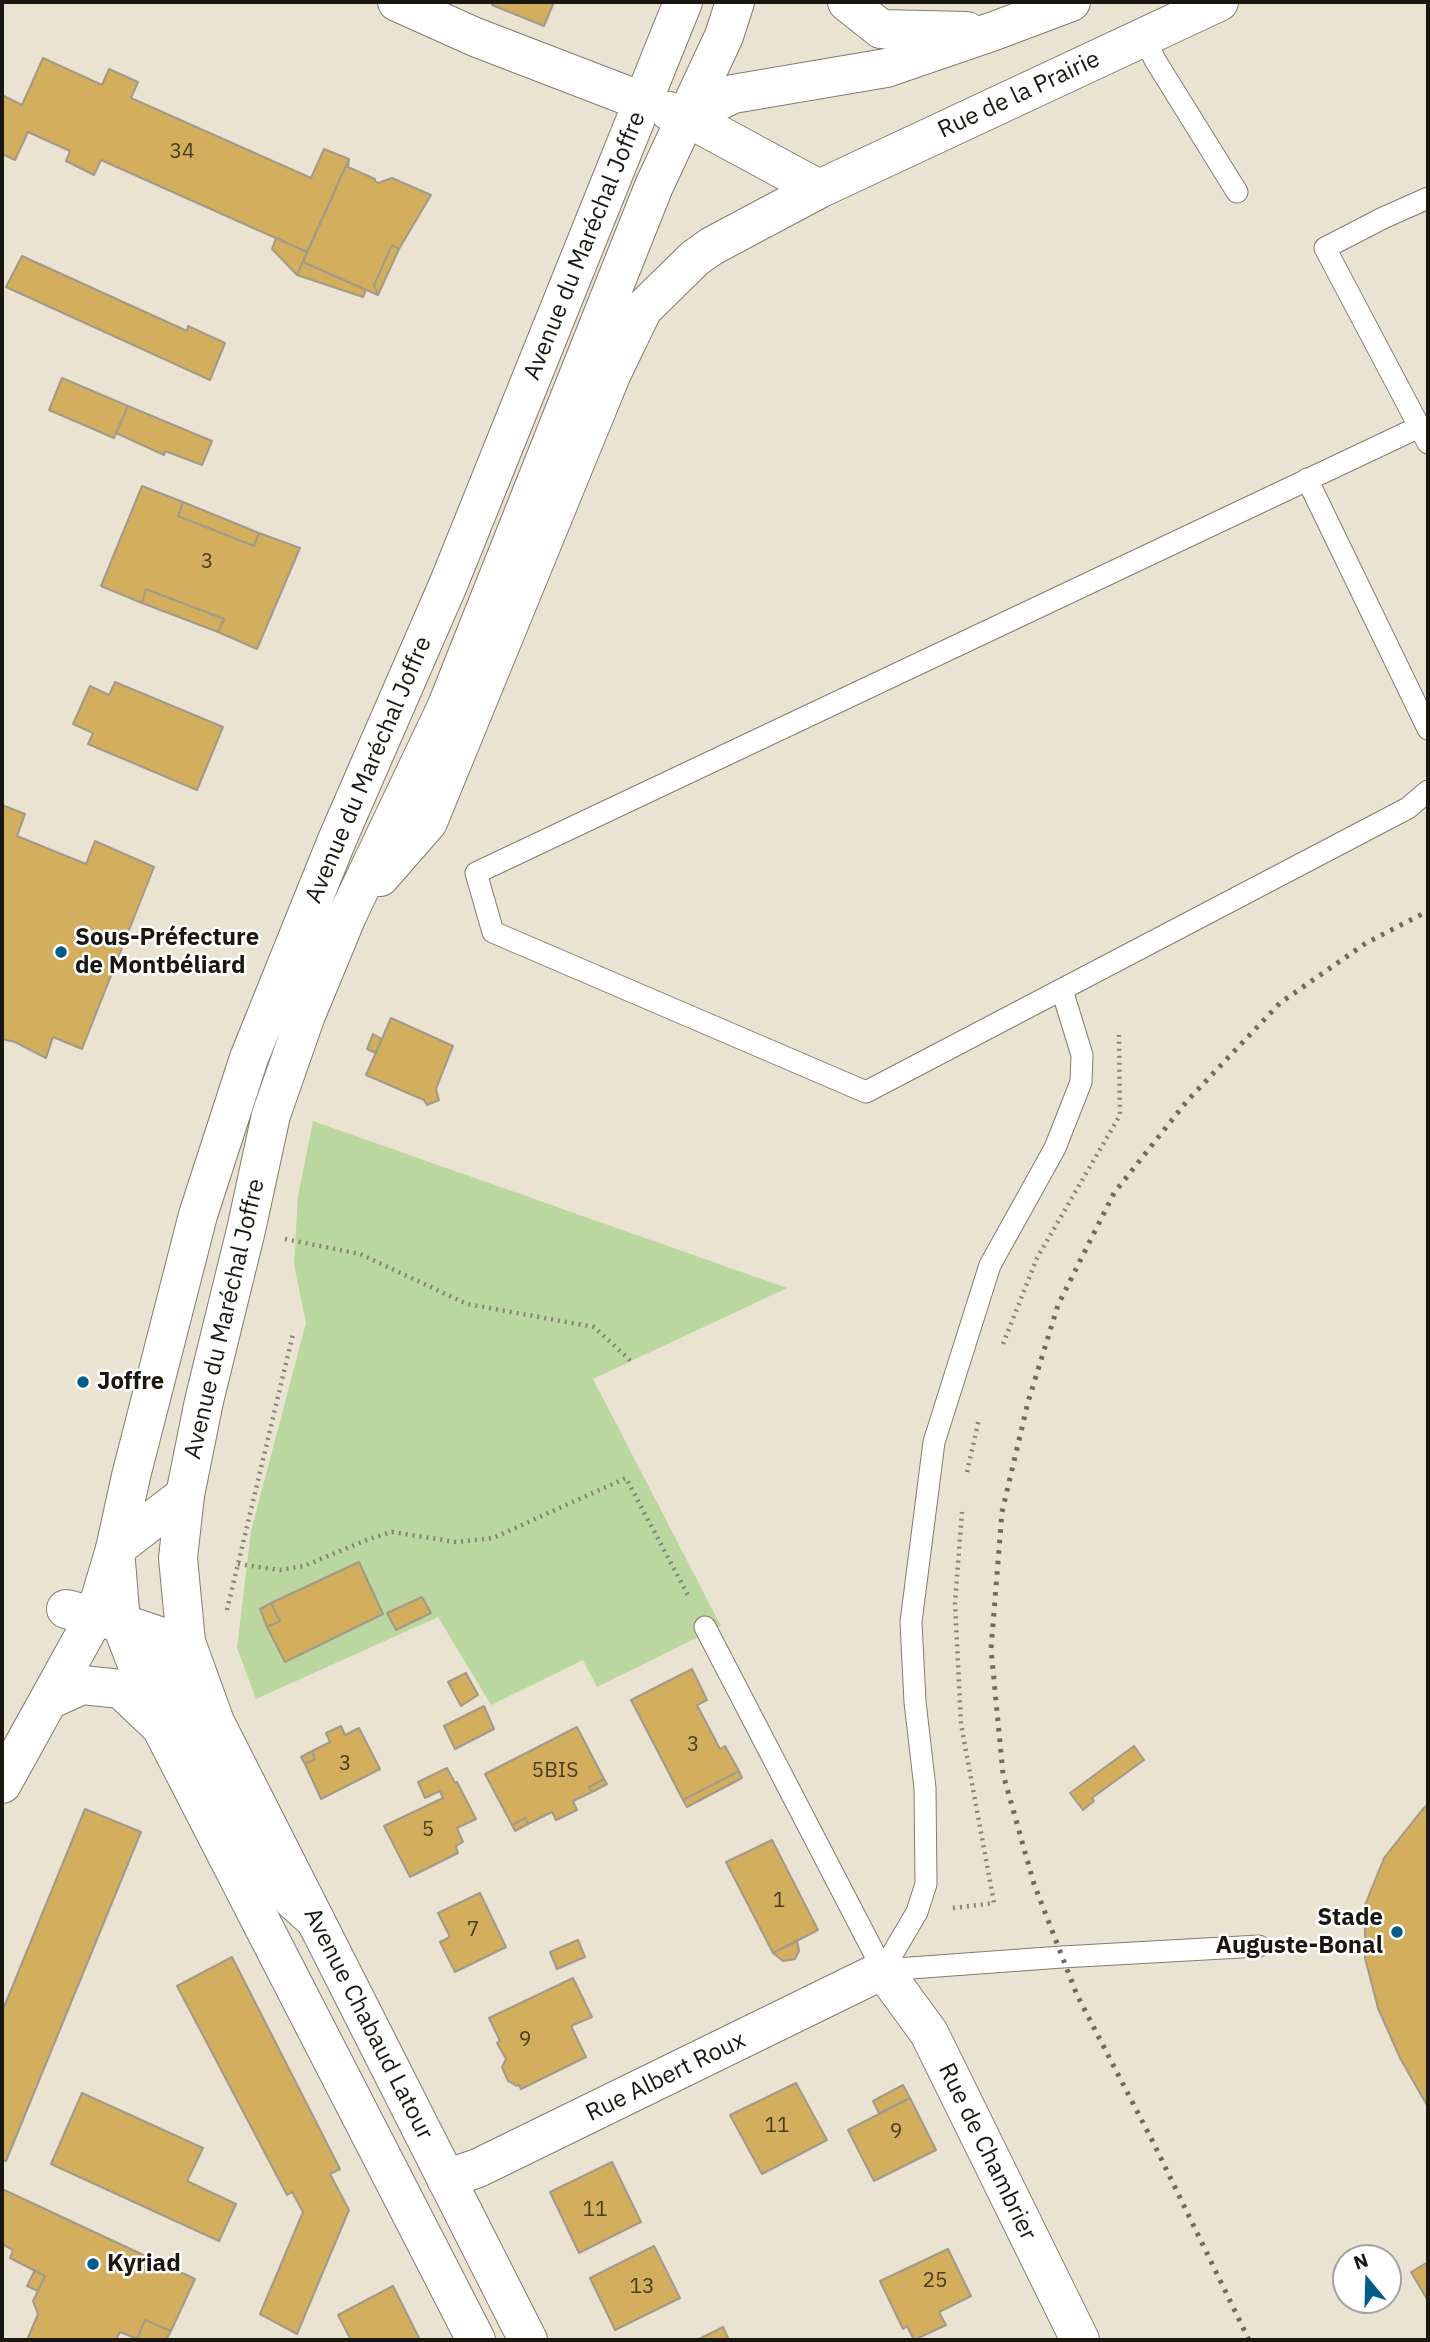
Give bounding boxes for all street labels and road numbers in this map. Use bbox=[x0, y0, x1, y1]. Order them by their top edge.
street label: Rue de la Prairie bbox=[933, 45, 1105, 145]
street label: Avenue du Maréchal Joffre bbox=[518, 108, 652, 384]
street label: Avenue du Maréchal Joffre bbox=[300, 632, 438, 908]
street label: Avenue du Maréchal Joffre bbox=[179, 1176, 271, 1462]
street label: Avenue Chabaud Latour bbox=[297, 1903, 439, 2145]
street label: Rue Albert Roux bbox=[581, 2026, 751, 2128]
street label: Rue de Chambrier bbox=[932, 2059, 1042, 2245]

